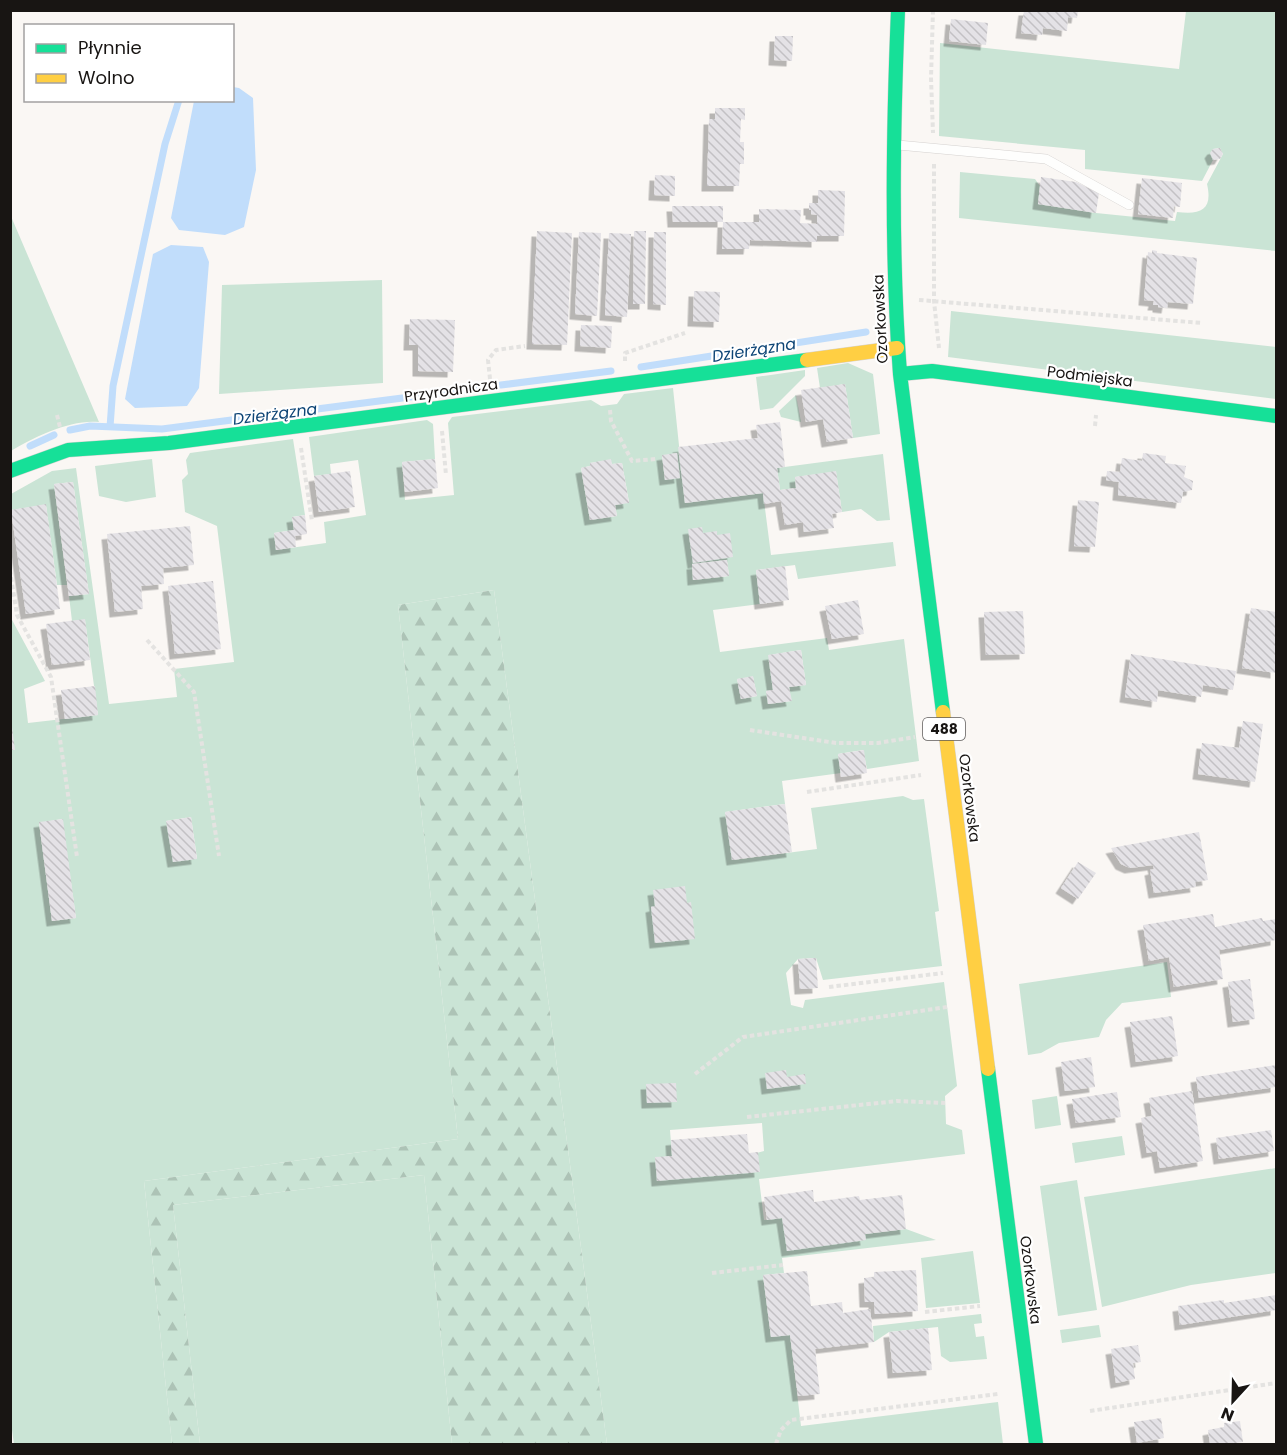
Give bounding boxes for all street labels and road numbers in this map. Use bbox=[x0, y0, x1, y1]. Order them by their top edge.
street label: Ozorkowska bbox=[867, 274, 893, 364]
street label: Podmiejska bbox=[1046, 360, 1134, 392]
street label: Przyrodnicza bbox=[403, 373, 499, 407]
road number: 488 bbox=[923, 718, 965, 740]
street label: Ozorkowska bbox=[954, 752, 986, 844]
street label: Ozorkowska bbox=[1015, 1234, 1047, 1326]

